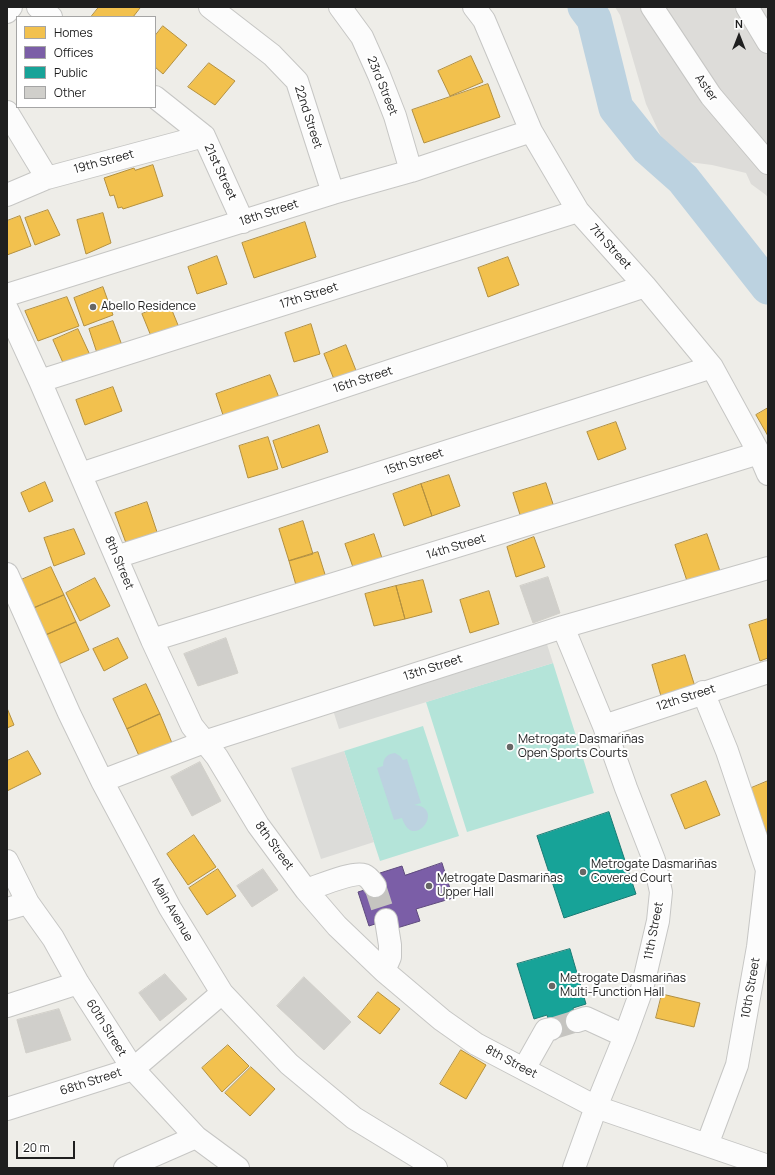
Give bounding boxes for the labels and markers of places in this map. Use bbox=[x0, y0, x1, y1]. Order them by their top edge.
place label: Abello Residence bbox=[101, 300, 196, 314]
marker: Abello Residence bbox=[88, 302, 98, 312]
place label: Metrogate Dasmariñas Open Sports Courts bbox=[518, 733, 644, 761]
marker: Metrogate Dasmariñas Open Sports Courts bbox=[505, 742, 515, 752]
place label: Metrogate Dasmariñas Covered Court bbox=[591, 858, 717, 886]
marker: Metrogate Dasmariñas Covered Court bbox=[578, 867, 588, 877]
place label: Metrogate Dasmariñas Upper Hall bbox=[437, 872, 563, 900]
marker: Metrogate Dasmariñas Upper Hall bbox=[424, 881, 434, 891]
place label: Metrogate Dasmariñas Multi-Function Hall bbox=[560, 972, 686, 1000]
marker: Metrogate Dasmariñas Multi-Function Hall bbox=[547, 981, 557, 991]

